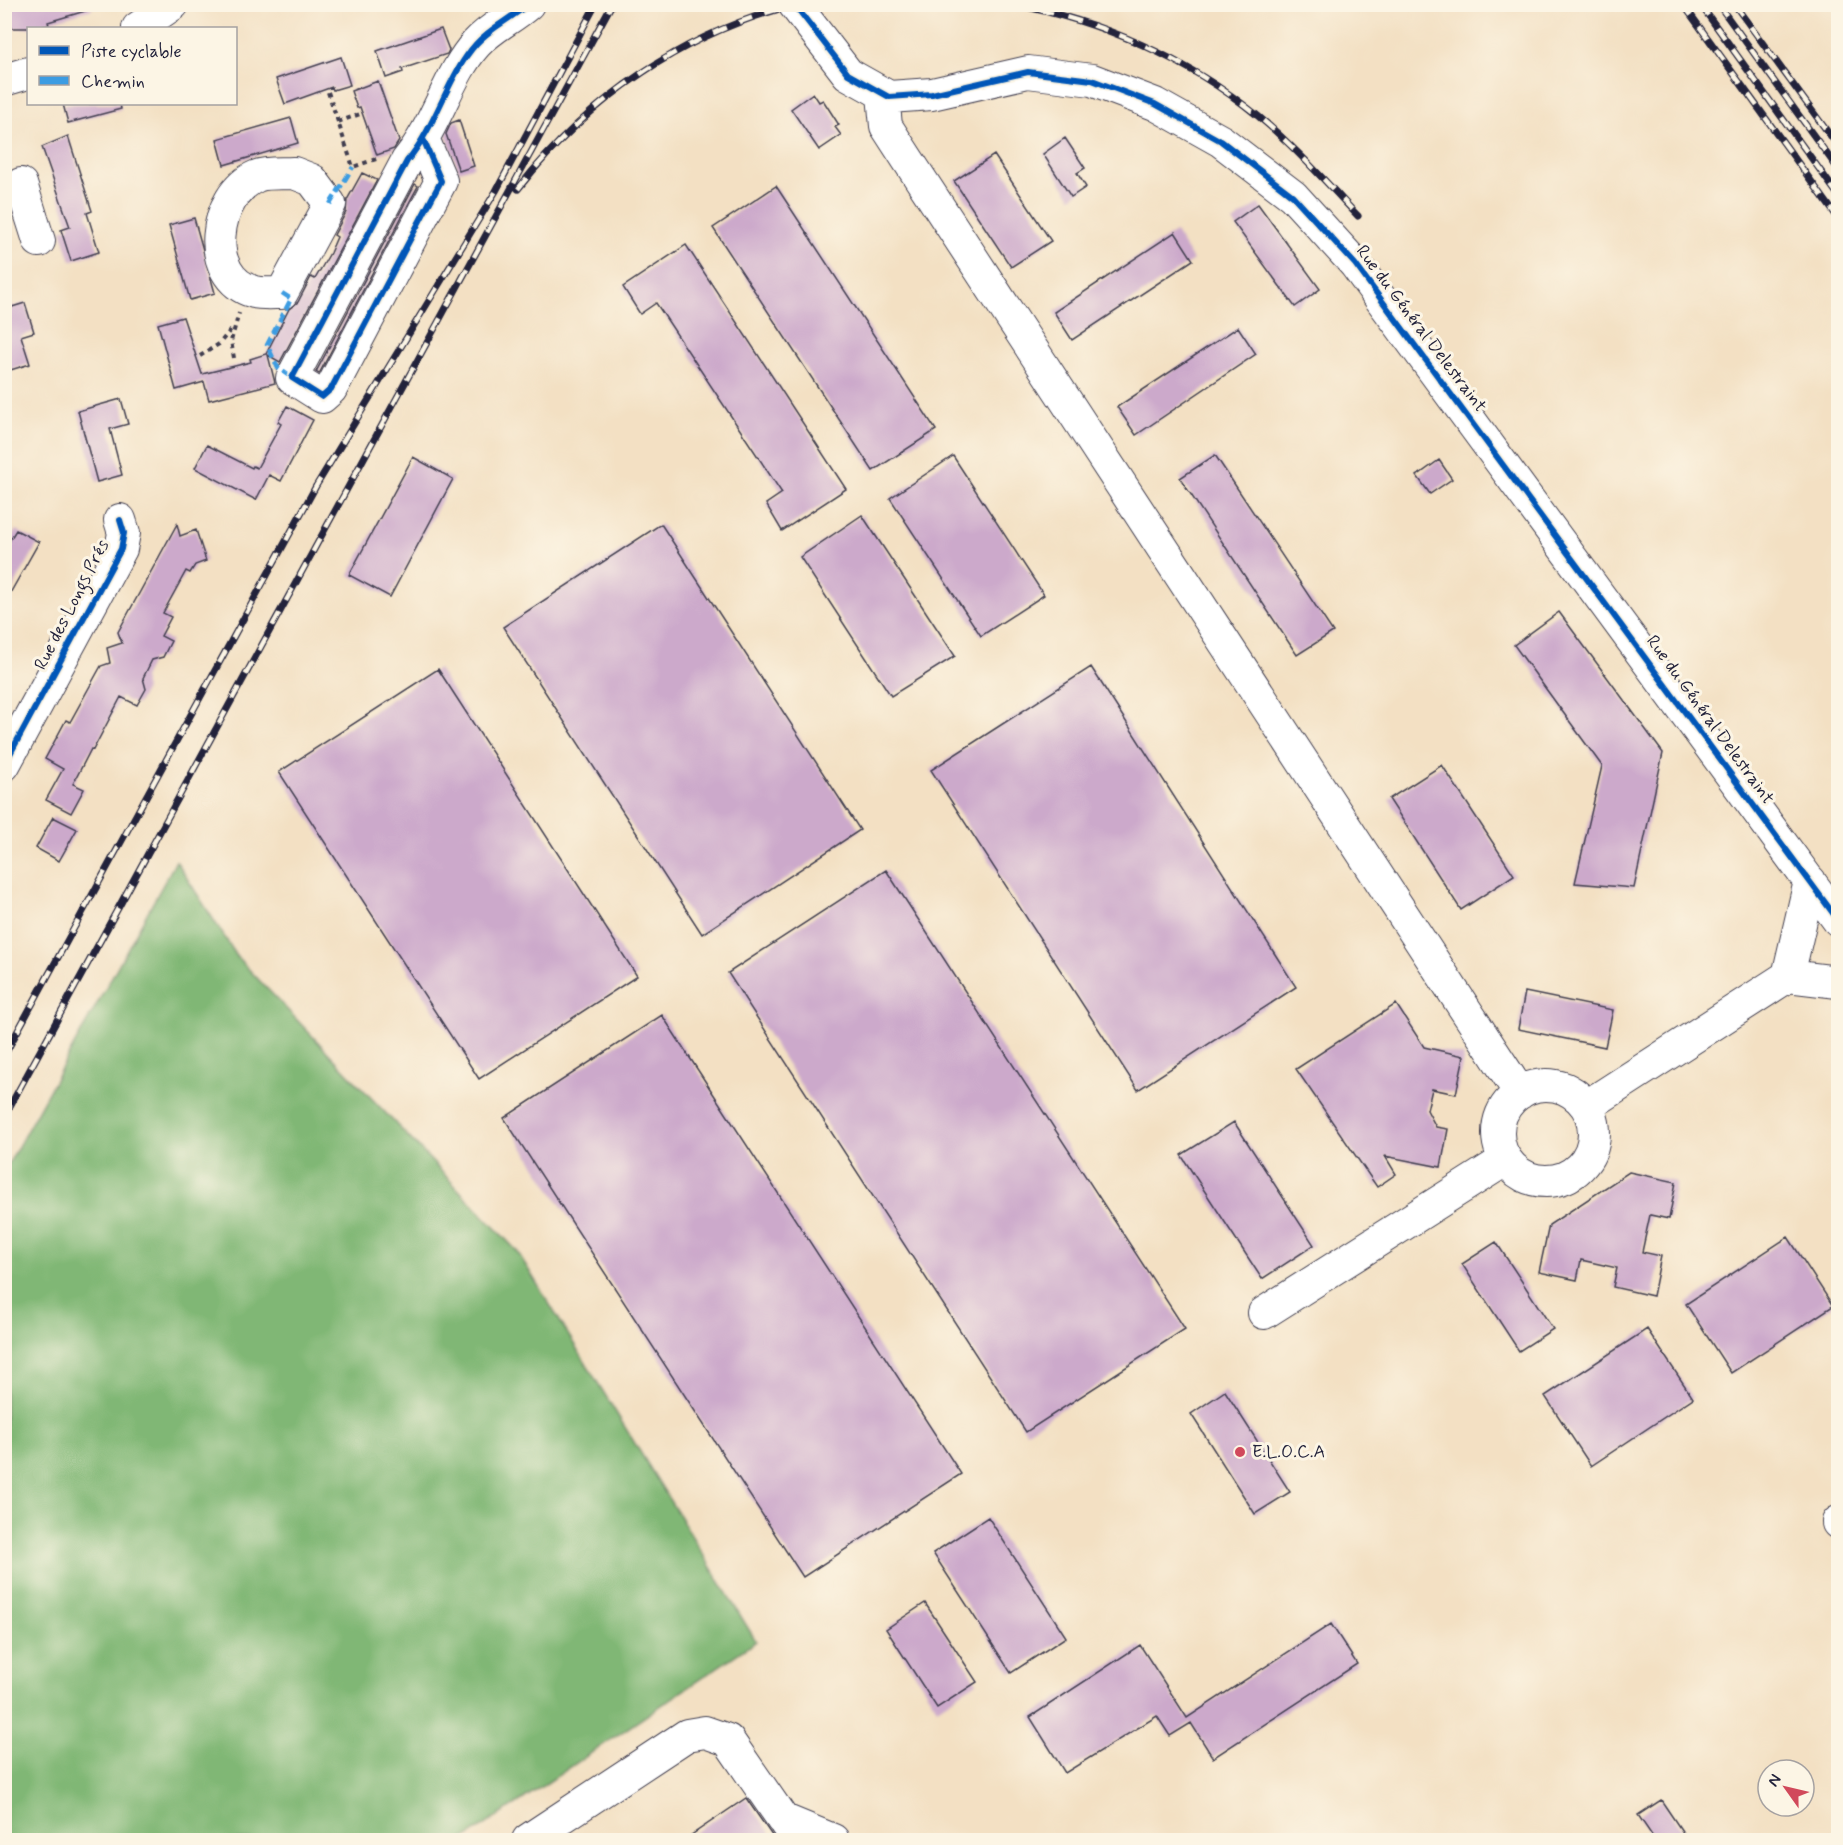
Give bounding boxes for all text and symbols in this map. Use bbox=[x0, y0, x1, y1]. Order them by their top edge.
legend bbox=[27, 27, 237, 105]
text: Piste cyclable bbox=[81, 40, 182, 64]
text: Chemin bbox=[81, 70, 145, 94]
street label: Rue du Général Delestraint bbox=[1350, 240, 1492, 418]
street label: Rue des Longs Prés bbox=[29, 536, 117, 675]
street label: Rue du Général Delestraint bbox=[1640, 630, 1780, 810]
place label: E.L.O.C.A bbox=[1252, 1440, 1325, 1464]
marker: E.L.O.C.A bbox=[1233, 1445, 1247, 1459]
north arrow bbox=[1756, 1758, 1816, 1818]
text: N bbox=[1763, 1770, 1786, 1791]

